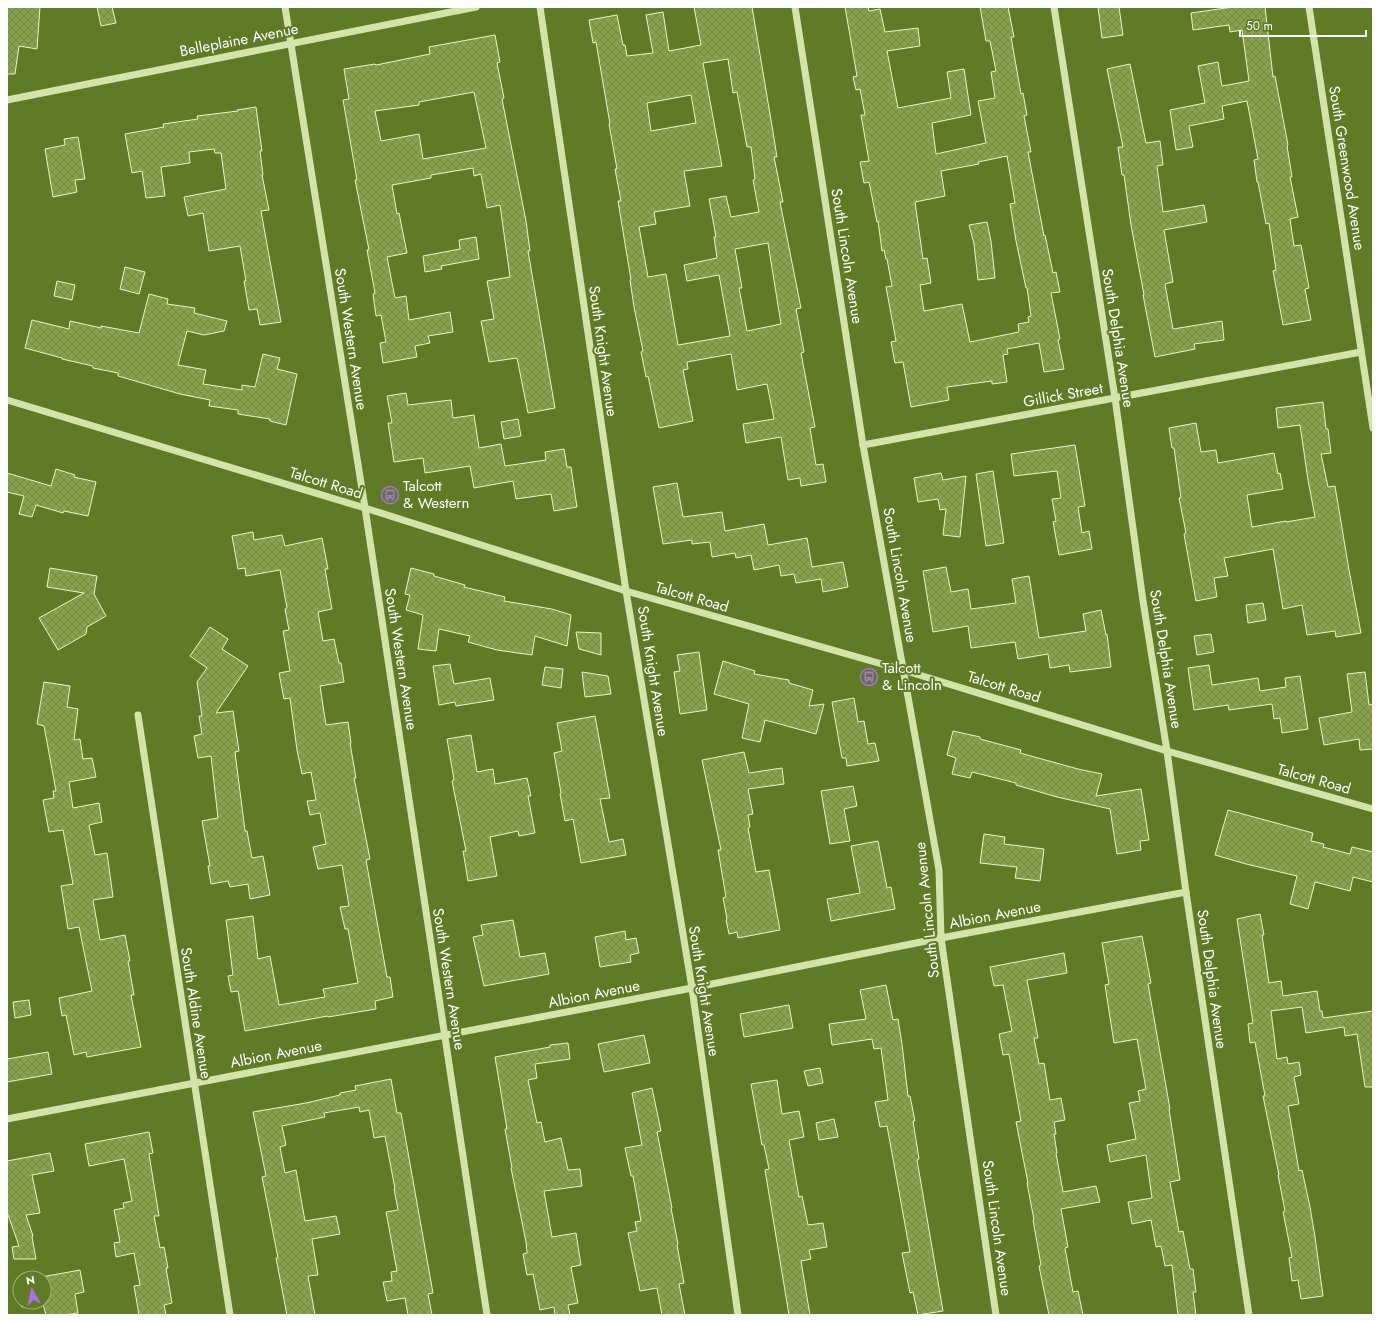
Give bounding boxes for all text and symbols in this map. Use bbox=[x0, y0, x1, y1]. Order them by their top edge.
scale bar bbox=[1240, 12, 1366, 38]
text: 50 m bbox=[1246, 17, 1273, 35]
street label: Belleplaine Avenue bbox=[178, 18, 301, 62]
street label: South Greenwood Avenue bbox=[1323, 84, 1371, 252]
street label: South Lincoln Avenue bbox=[825, 187, 869, 325]
street label: South Western Avenue bbox=[329, 267, 373, 412]
street label: South Delphia Avenue bbox=[1096, 267, 1140, 409]
street label: South Knight Avenue bbox=[583, 284, 623, 418]
street label: Gillick Street bbox=[1022, 377, 1105, 413]
street label: Talcott Road bbox=[287, 461, 365, 505]
place label: Talcott & Western bbox=[403, 475, 469, 514]
bus stop icon: Talcott & Western bbox=[380, 485, 400, 505]
street label: South Lincoln Avenue bbox=[877, 506, 923, 644]
street label: Talcott Road bbox=[653, 576, 731, 618]
street label: South Western Avenue bbox=[379, 587, 423, 732]
street label: South Delphia Avenue bbox=[1144, 588, 1188, 730]
street label: South Knight Avenue bbox=[632, 604, 674, 738]
place label: Talcott & Lincoln bbox=[882, 657, 942, 696]
street label: Talcott Road bbox=[965, 665, 1043, 709]
bus stop icon: Talcott & Lincoln bbox=[859, 667, 879, 687]
street label: Talcott Road bbox=[1275, 758, 1353, 800]
street label: South Lincoln Avenue bbox=[909, 841, 945, 979]
street label: Albion Avenue bbox=[947, 895, 1043, 935]
street label: South Western Avenue bbox=[427, 907, 471, 1052]
street label: South Delphia Avenue bbox=[1191, 908, 1233, 1050]
street label: South Knight Avenue bbox=[683, 924, 725, 1058]
street label: South Aldine Avenue bbox=[175, 946, 217, 1081]
street label: Albion Avenue bbox=[546, 974, 642, 1014]
street label: Albion Avenue bbox=[228, 1034, 324, 1074]
street label: South Lincoln Avenue bbox=[977, 1159, 1017, 1297]
north arrow bbox=[12, 1270, 52, 1310]
text: N bbox=[25, 1272, 36, 1289]

